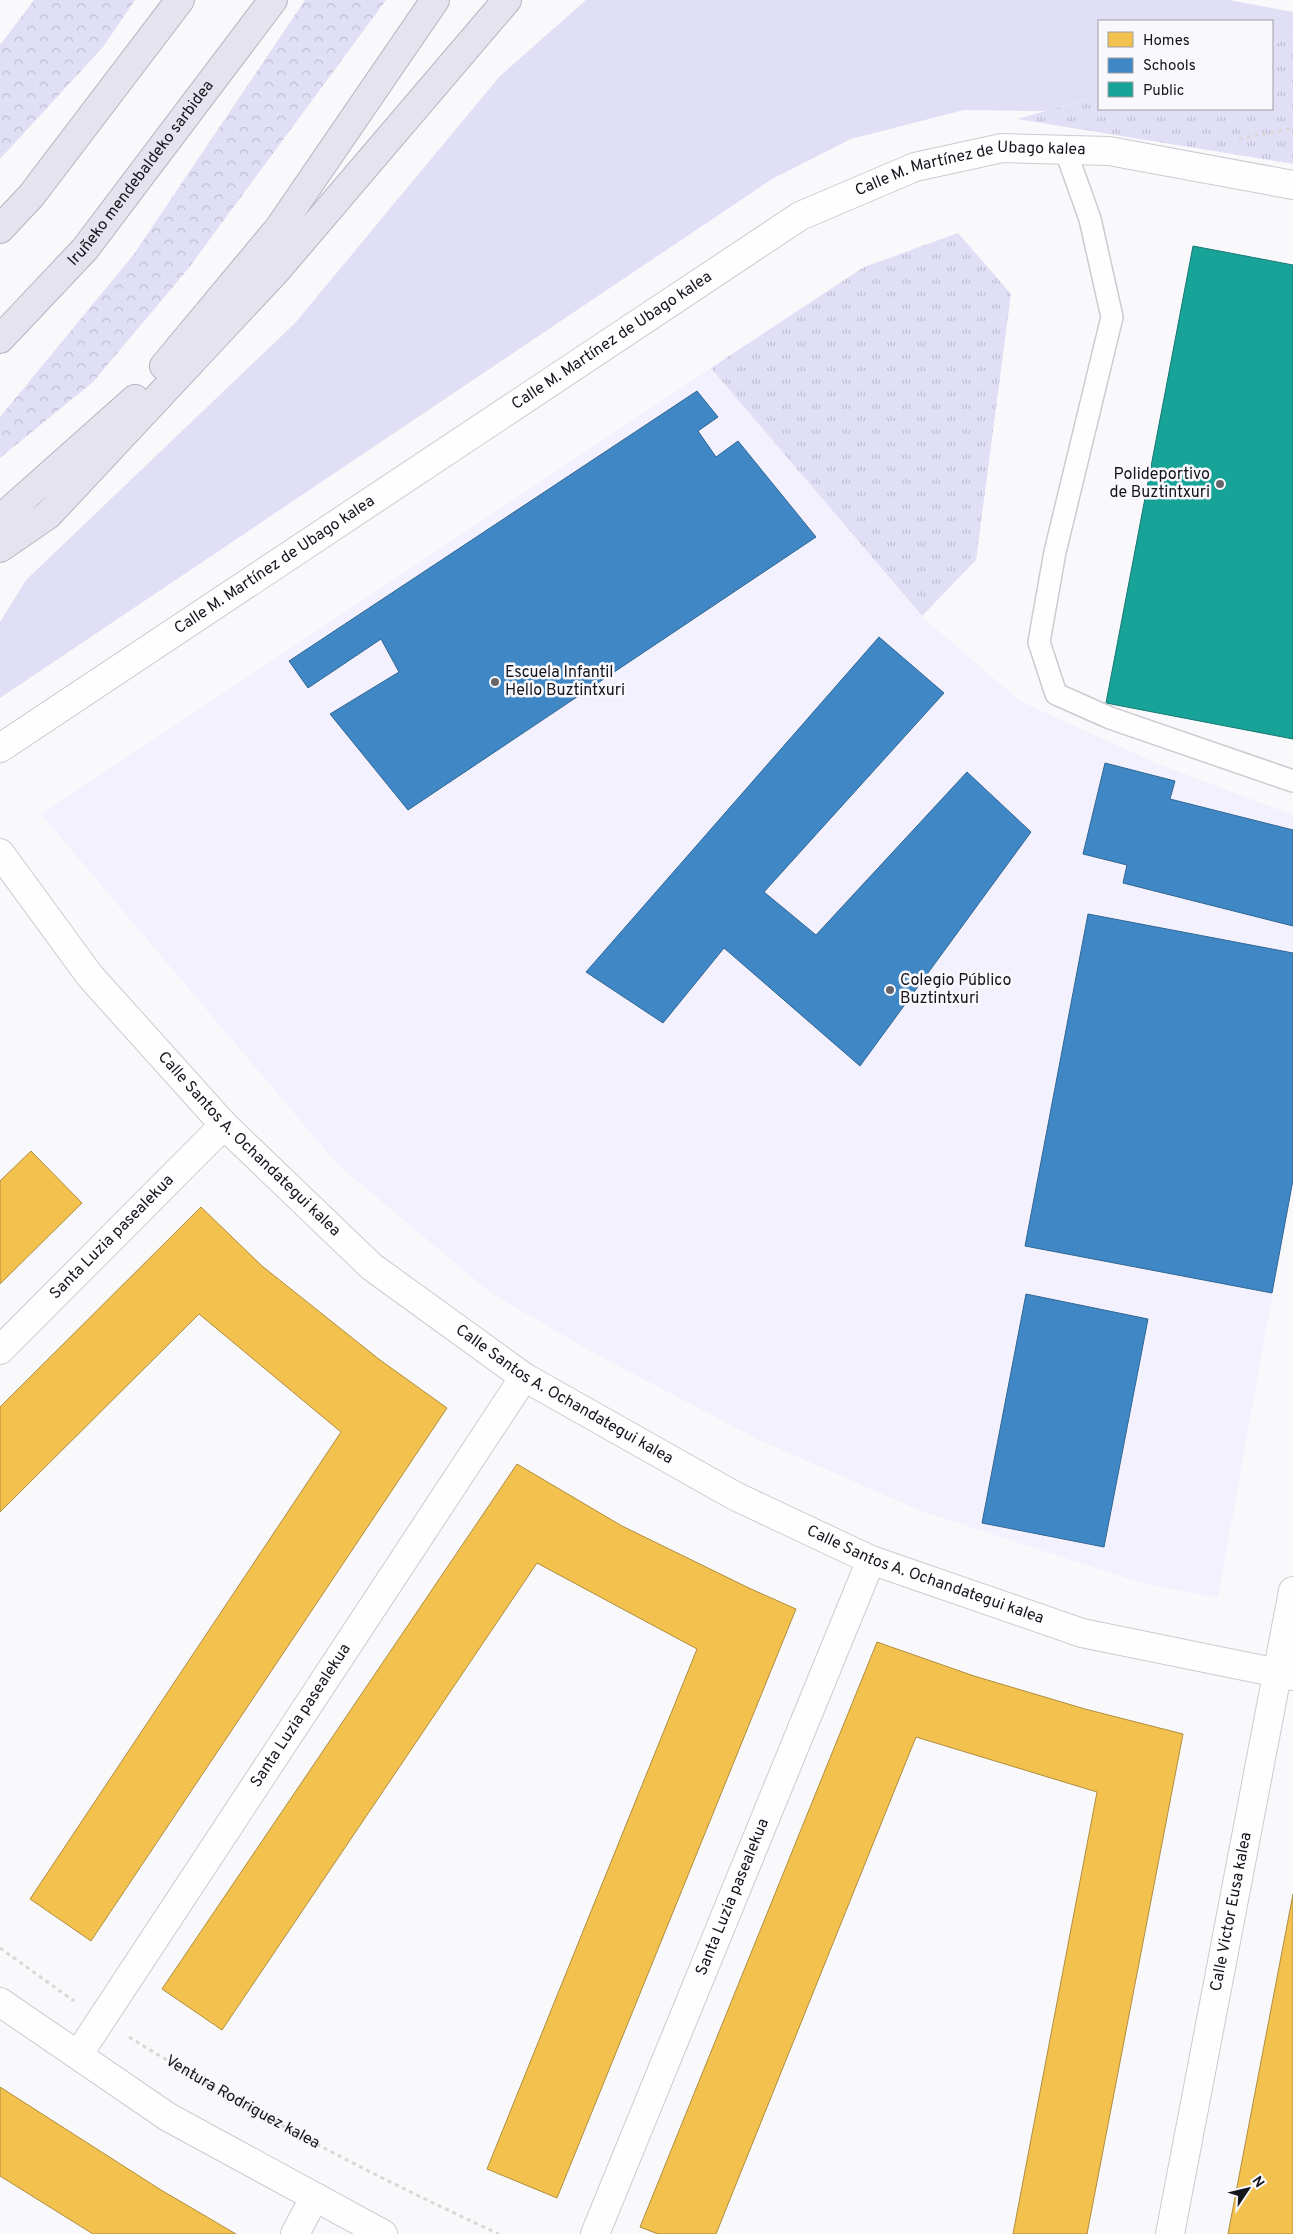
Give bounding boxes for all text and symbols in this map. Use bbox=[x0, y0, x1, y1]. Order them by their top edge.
legend bbox=[1098, 20, 1273, 110]
text: Homes bbox=[1143, 32, 1190, 51]
text: Schools bbox=[1143, 57, 1196, 76]
street label: Iruñeko mendebaldeko sarbidea bbox=[64, 76, 219, 271]
text: Public bbox=[1143, 82, 1184, 101]
street label: Calle M. Martínez de Ubago kalea bbox=[852, 138, 1086, 201]
street label: Calle M. Martínez de Ubago kalea bbox=[508, 267, 716, 415]
place label: Polideportivo de Buztintxuri bbox=[1109, 465, 1210, 503]
marker: Polideportivo de Buztintxuri bbox=[1214, 478, 1226, 490]
street label: Calle M. Martínez de Ubago kalea bbox=[171, 491, 379, 639]
place label: Escuela Infantil Hello Buztintxuri bbox=[505, 663, 625, 701]
marker: Escuela Infantil Hello Buztintxuri bbox=[489, 676, 501, 688]
place label: Colegio Público Buztintxuri bbox=[900, 971, 1011, 1009]
marker: Colegio Público Buztintxuri bbox=[884, 984, 896, 996]
street label: Calle Santos A. Ochandategui kalea bbox=[153, 1048, 344, 1241]
street label: Santa Luzia pasealekua bbox=[46, 1171, 179, 1304]
street label: Calle Santos A. Ochandategui kalea bbox=[451, 1320, 677, 1469]
street label: Calle Santos A. Ochandategui kalea bbox=[803, 1521, 1046, 1629]
street label: Santa Luzia pasealekua bbox=[247, 1640, 356, 1791]
street label: Santa Luzia pasealekua bbox=[692, 1816, 774, 1979]
street label: Calle Victor Eusa kalea bbox=[1207, 1830, 1257, 1993]
street label: Ventura Rodriguez kalea bbox=[162, 2051, 323, 2154]
north arrow bbox=[1223, 2164, 1273, 2214]
text: N bbox=[1248, 2173, 1267, 2191]

